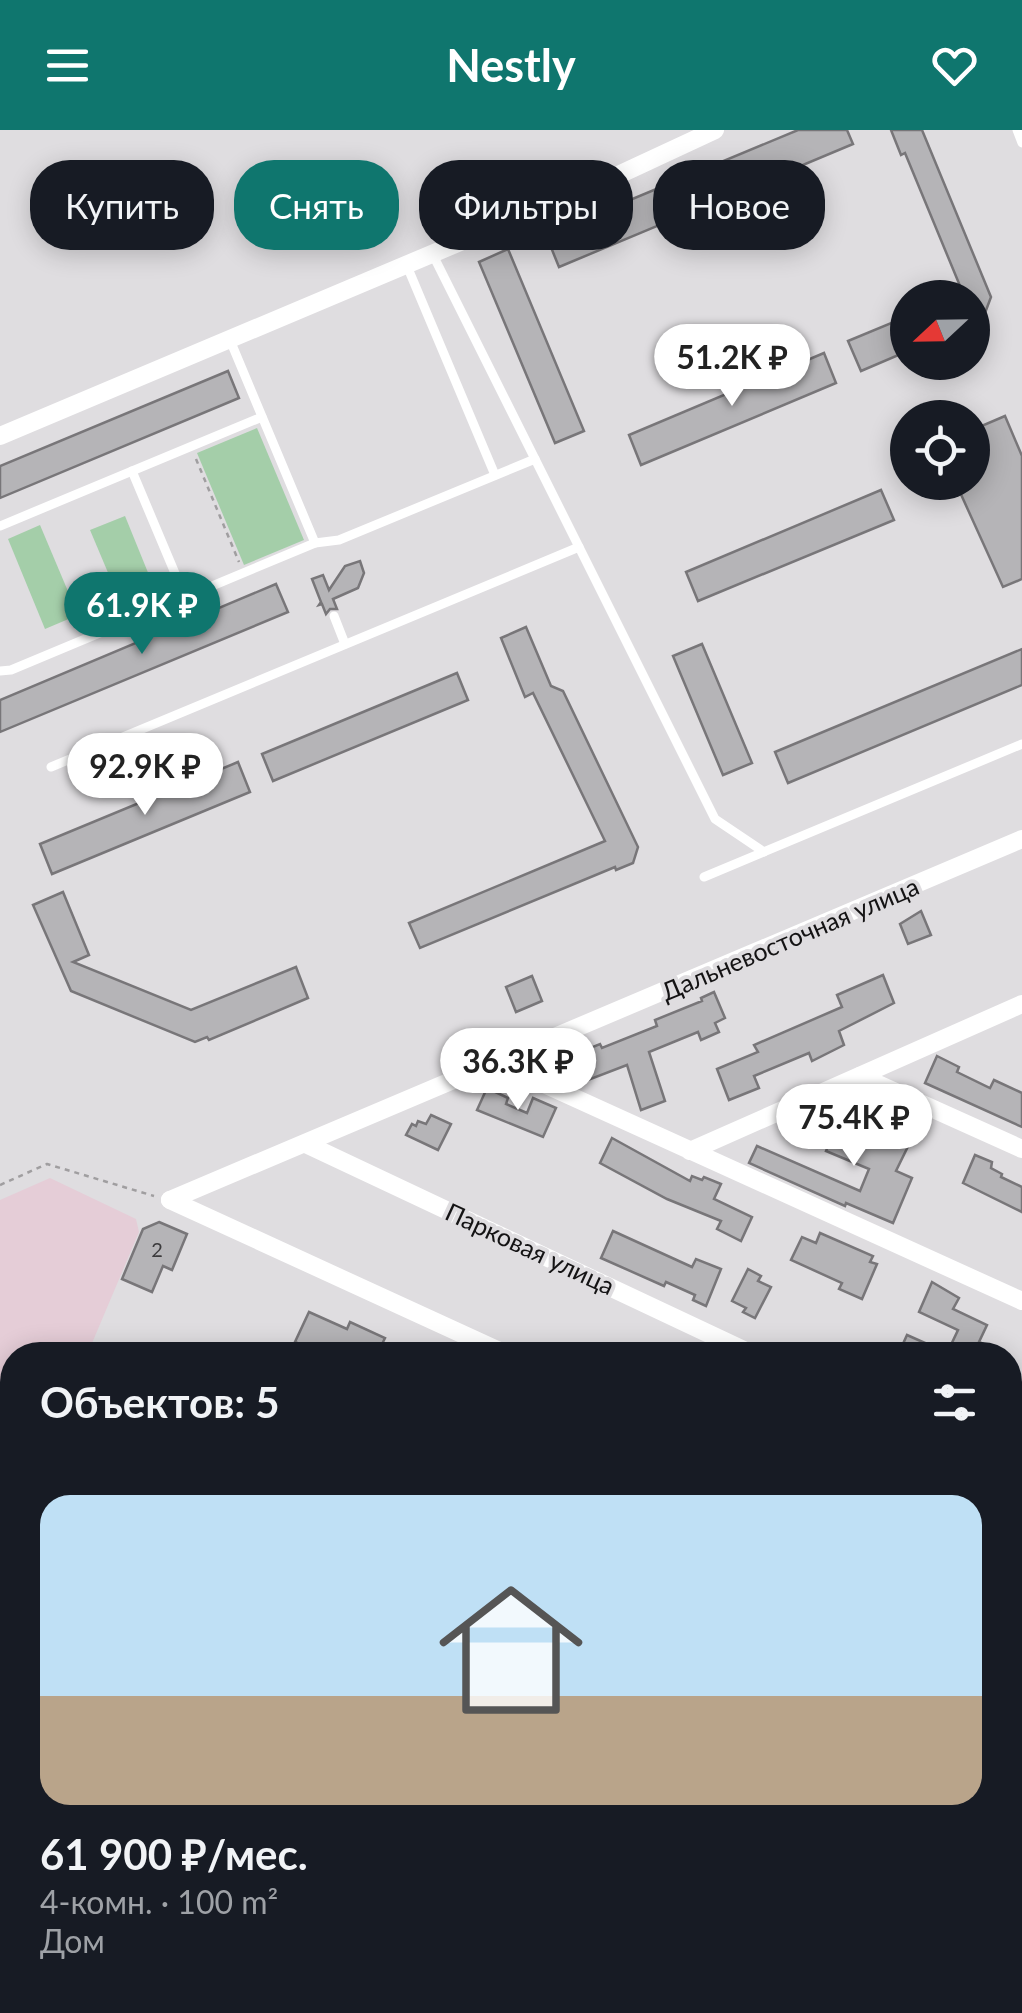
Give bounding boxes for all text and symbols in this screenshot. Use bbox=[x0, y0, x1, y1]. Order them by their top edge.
icon: menu bbox=[40, 38, 95, 93]
text: Nestly bbox=[446, 38, 576, 92]
icon: heart bbox=[927, 38, 982, 93]
chip: Купить bbox=[30, 160, 214, 250]
chip: Снять bbox=[234, 160, 399, 250]
chip: Фильтры bbox=[419, 160, 633, 250]
chip: Новое bbox=[653, 160, 825, 250]
north arrow bbox=[890, 280, 990, 380]
map controls bbox=[890, 280, 990, 500]
pin: 51.2K ₽ bbox=[640, 324, 824, 409]
text: 51.2K ₽ bbox=[676, 337, 788, 376]
button: locate bbox=[890, 400, 990, 500]
pin: 61.9K ₽ bbox=[50, 572, 234, 657]
text: 61.9K ₽ bbox=[86, 585, 198, 624]
pin: 92.9K ₽ bbox=[53, 733, 237, 818]
text: 92.9K ₽ bbox=[89, 746, 201, 785]
street label: Дальневосточная улица bbox=[656, 870, 923, 1006]
pin: 36.3K ₽ bbox=[426, 1028, 610, 1113]
text: 36.3K ₽ bbox=[462, 1041, 574, 1080]
pin: 75.4K ₽ bbox=[762, 1084, 946, 1169]
text: 75.4K ₽ bbox=[798, 1097, 910, 1136]
street label: Парковая улица bbox=[441, 1196, 620, 1300]
house number: 2 bbox=[151, 1237, 163, 1261]
icon: filters bbox=[927, 1375, 982, 1430]
text: Объектов: 5 bbox=[40, 1377, 280, 1427]
icon: home bbox=[421, 1560, 601, 1740]
text: 61 900 ₽/мес. bbox=[40, 1829, 308, 1879]
text: 4-комн. · 100 m² bbox=[40, 1882, 278, 1921]
text: Дом bbox=[40, 1921, 105, 1960]

